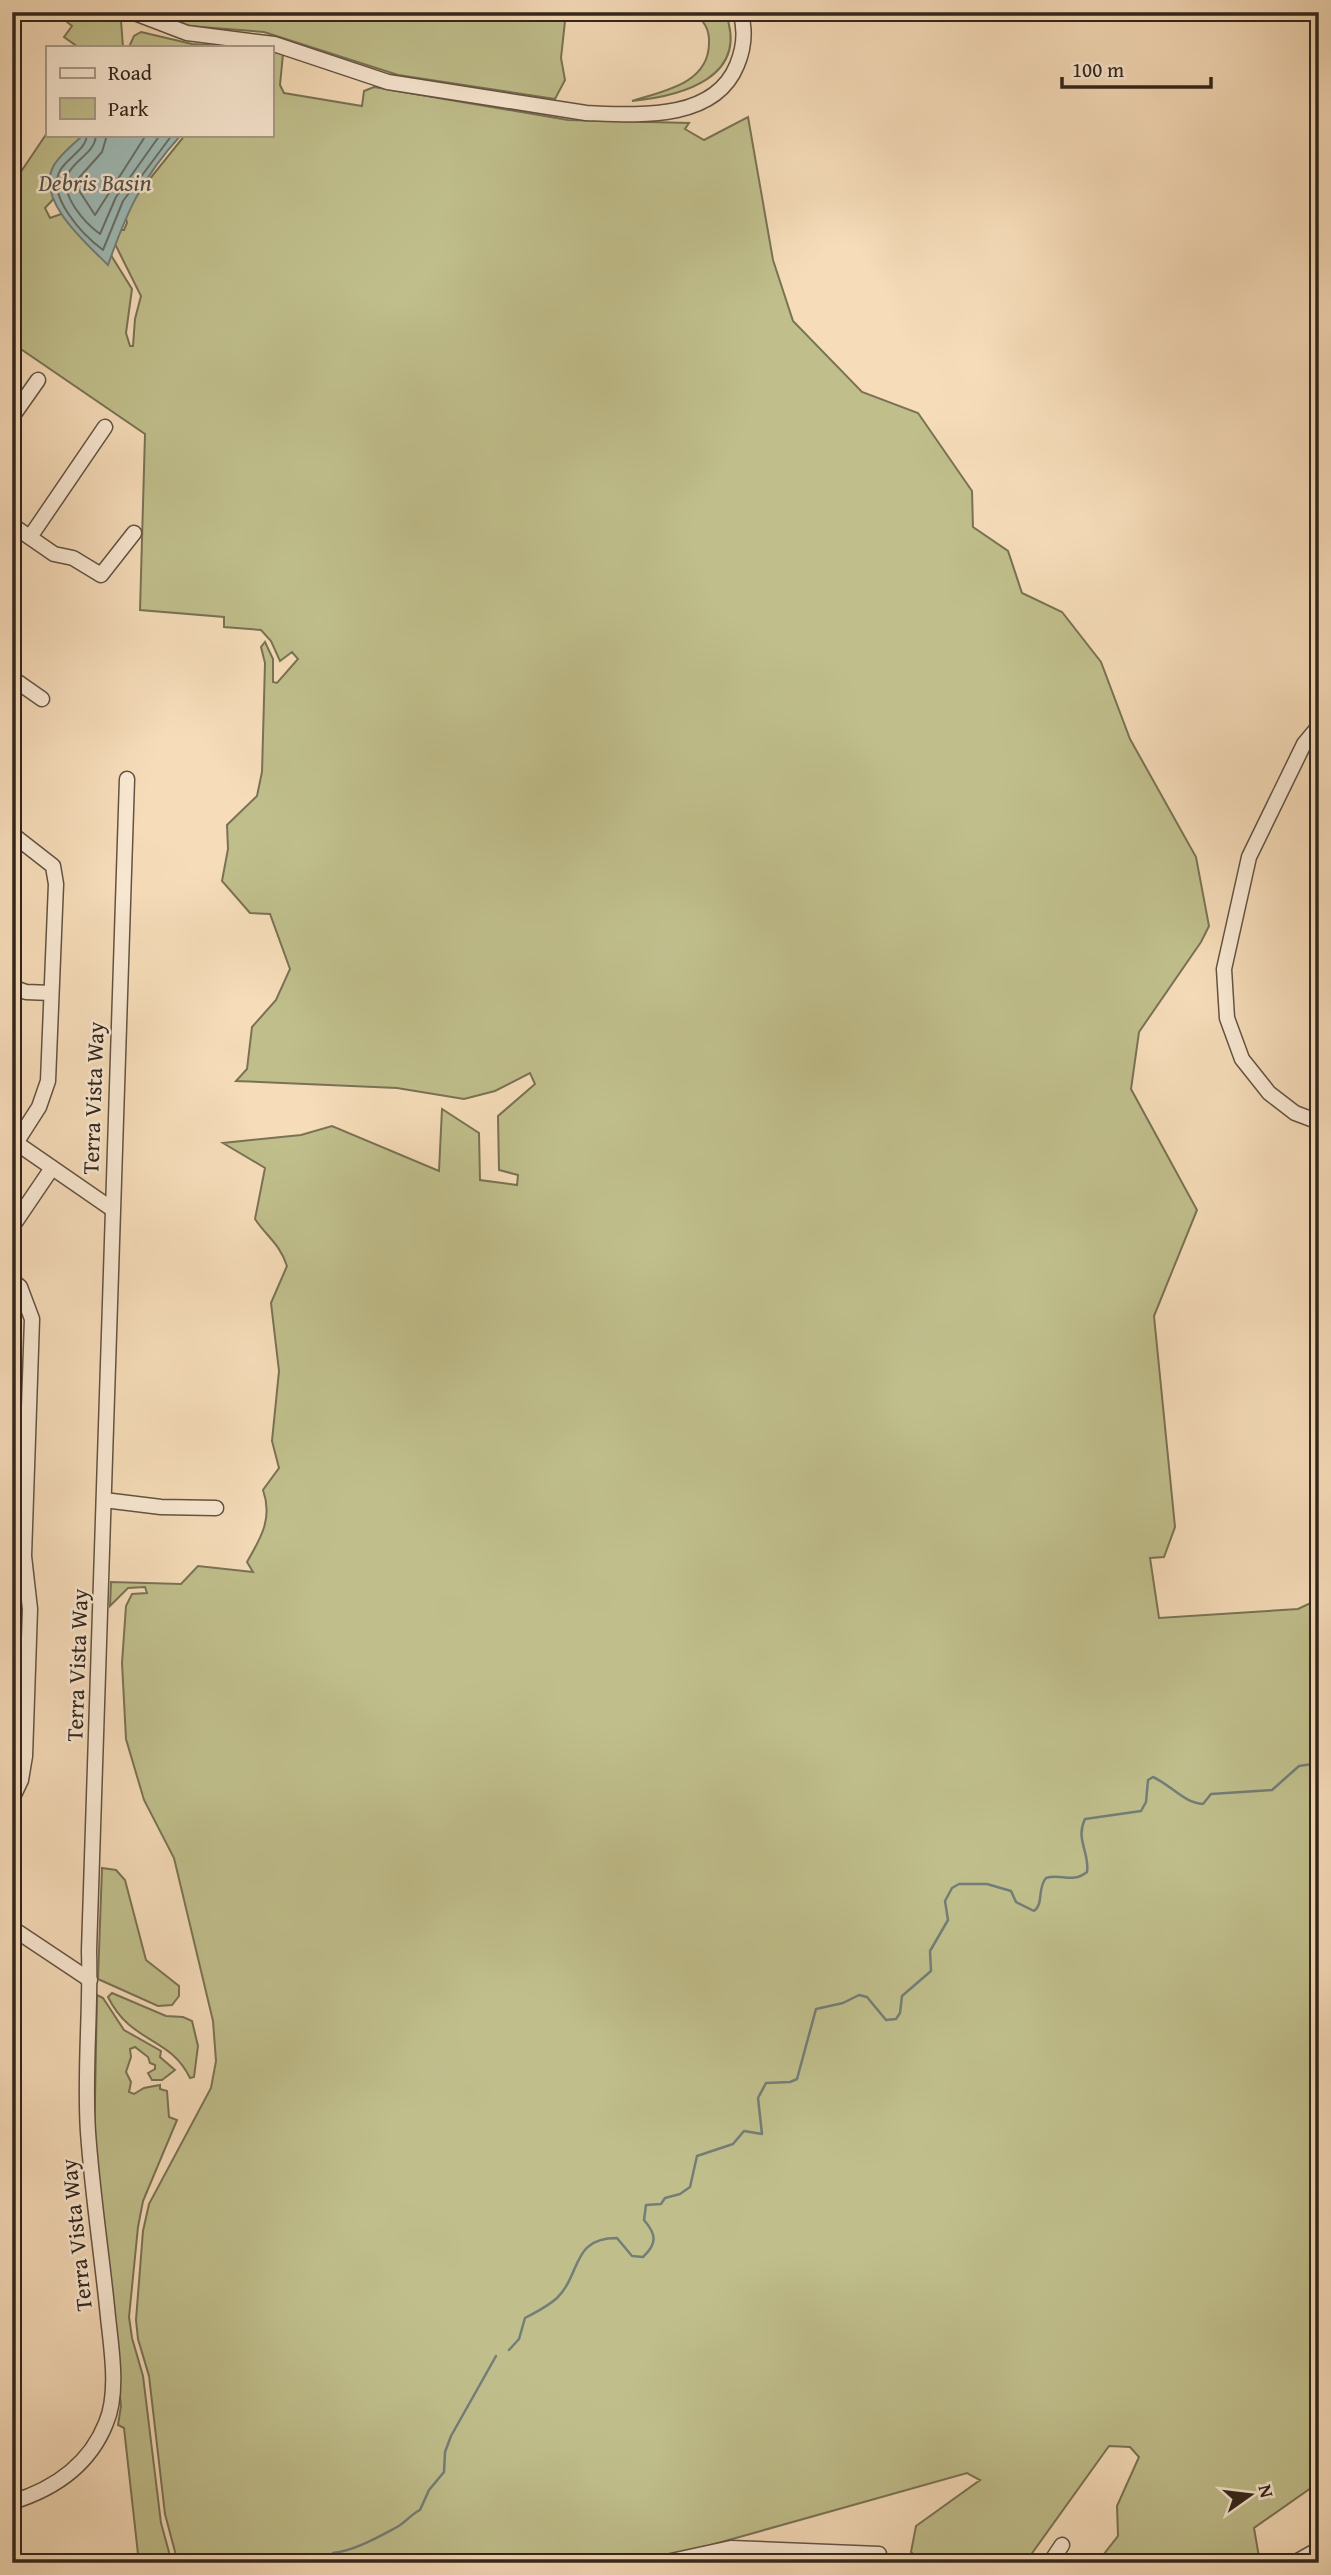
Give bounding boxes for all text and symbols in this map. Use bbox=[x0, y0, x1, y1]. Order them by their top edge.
legend bbox=[46, 46, 273, 136]
scale bar bbox=[1062, 46, 1210, 90]
text: 100 m bbox=[1072, 54, 1124, 85]
text: Road bbox=[108, 57, 153, 88]
text: Park bbox=[108, 93, 149, 124]
water label: Debris Basin bbox=[37, 165, 152, 200]
street label: Terra Vista Way bbox=[73, 1020, 112, 1175]
street label: Terra Vista Way bbox=[57, 1587, 96, 1742]
street label: Terra Vista Way bbox=[51, 2157, 100, 2313]
north arrow bbox=[1216, 2460, 1286, 2530]
text: N bbox=[1251, 2481, 1282, 2501]

